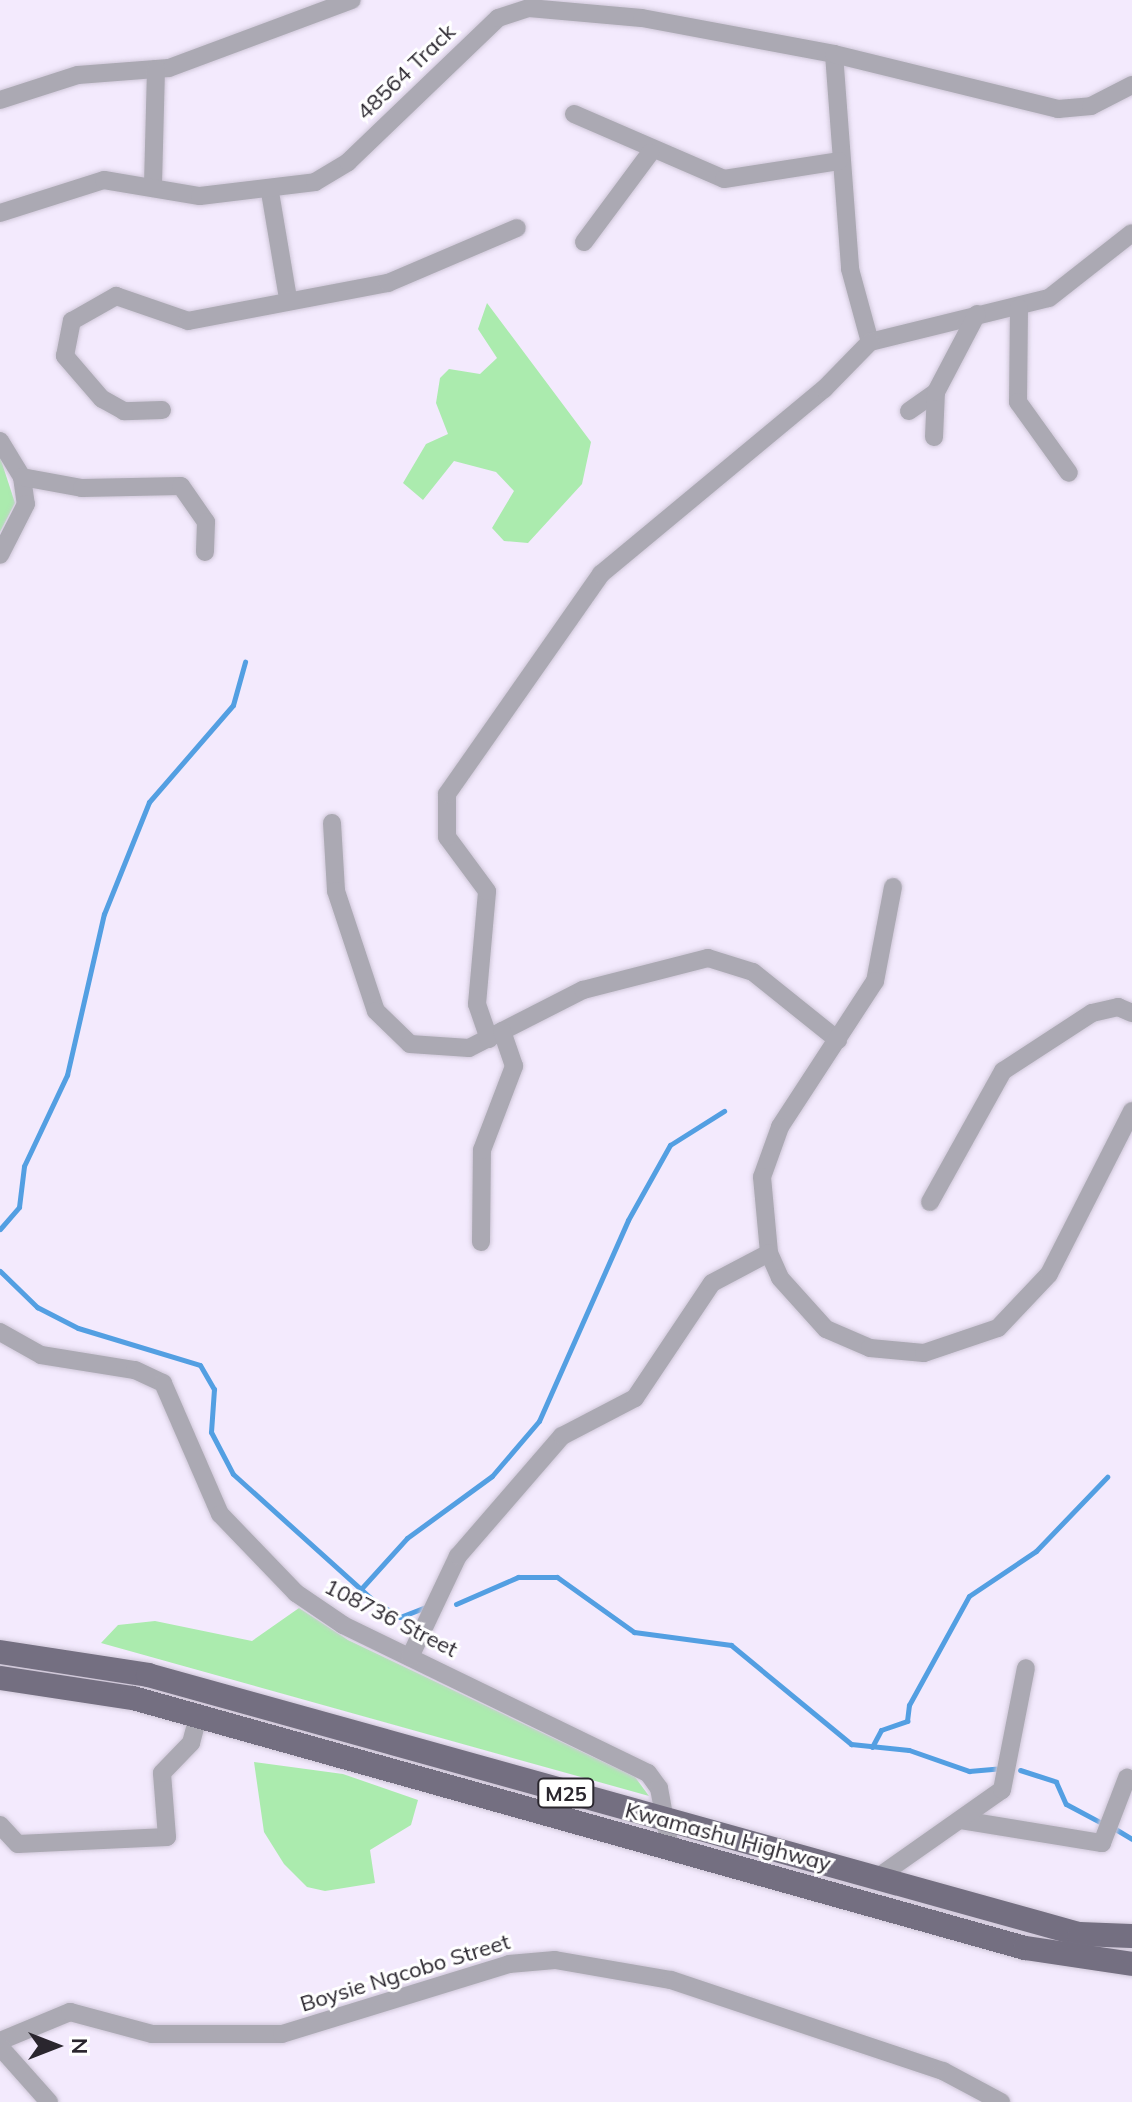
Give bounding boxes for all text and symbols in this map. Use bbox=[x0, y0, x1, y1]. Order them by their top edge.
street label: 48564 Track bbox=[351, 19, 461, 125]
street label: 108736 Street bbox=[320, 1573, 462, 1663]
road number: M25 bbox=[536, 1777, 596, 1809]
street label: Kwamashu Highway bbox=[622, 1797, 834, 1877]
street label: Boysie Ngcobo Street bbox=[297, 1929, 513, 2017]
north arrow bbox=[16, 2006, 96, 2086]
text: N bbox=[66, 2038, 94, 2054]

